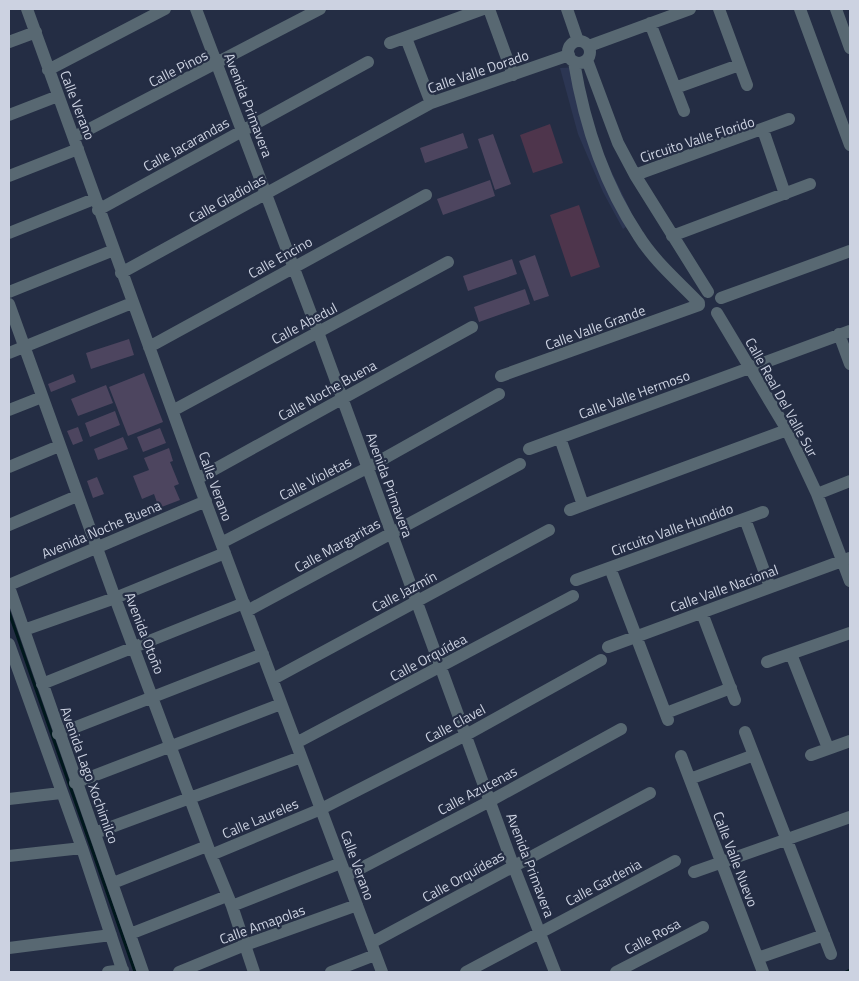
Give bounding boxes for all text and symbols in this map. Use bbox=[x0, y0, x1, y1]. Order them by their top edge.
street label: Calle Pinos bbox=[145, 44, 211, 92]
street label: Calle Valle Dorado bbox=[425, 44, 531, 98]
street label: Avenida Primavera bbox=[219, 50, 279, 160]
street label: Calle Verano bbox=[55, 67, 101, 143]
street label: Circuito Valle Florido bbox=[637, 111, 757, 167]
street label: Calle Jacarandas bbox=[139, 112, 233, 176]
street label: Calle Gladiolas bbox=[185, 168, 269, 228]
street label: Calle Encino bbox=[244, 231, 316, 283]
street label: Calle Abedul bbox=[267, 297, 341, 349]
street label: Calle Valle Grande bbox=[542, 299, 648, 355]
street label: Calle Real Del Valle Sur bbox=[740, 333, 824, 461]
street label: Calle Noche Buena bbox=[274, 354, 380, 426]
street label: Calle Valle Hermoso bbox=[575, 364, 693, 424]
street label: Avenida Primavera bbox=[361, 430, 419, 540]
street label: Calle Verano bbox=[194, 448, 238, 524]
street label: Calle Violetas bbox=[275, 451, 355, 505]
street label: Avenida Noche Buena bbox=[38, 494, 164, 564]
street label: Circuito Valle Hundido bbox=[608, 497, 736, 561]
street label: Calle Margaritas bbox=[290, 513, 384, 577]
street label: Calle Valle Nacional bbox=[667, 559, 781, 617]
street label: Calle Jazmín bbox=[368, 565, 440, 617]
street label: Avenida Otoño bbox=[120, 589, 170, 677]
street label: Calle Orquídea bbox=[386, 628, 470, 686]
street label: Calle Clavel bbox=[421, 698, 489, 748]
street label: Avenida Lago Xochimilco bbox=[55, 704, 125, 846]
street label: Calle Azucenas bbox=[433, 760, 521, 820]
street label: Calle Laureles bbox=[219, 793, 301, 843]
street label: Calle Valle Nuevo bbox=[708, 808, 764, 910]
street label: Avenida Primavera bbox=[501, 810, 561, 920]
street label: Calle Verano bbox=[336, 827, 380, 903]
street label: Calle Orquídeas bbox=[418, 845, 508, 907]
street label: Calle Gardenia bbox=[561, 853, 645, 911]
street label: Calle Amapolas bbox=[216, 899, 308, 949]
street label: Calle Rosa bbox=[620, 912, 684, 960]

